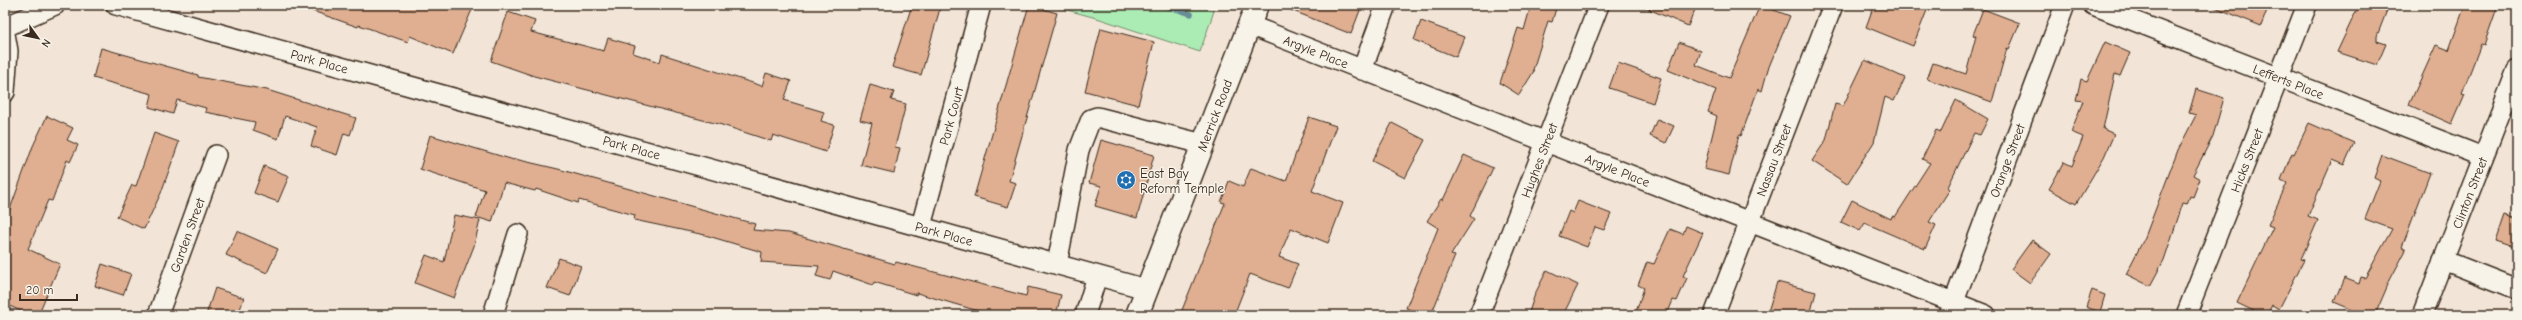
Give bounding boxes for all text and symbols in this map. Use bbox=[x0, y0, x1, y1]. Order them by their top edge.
north arrow bbox=[18, 18, 58, 58]
street label: Argyle Place bbox=[1281, 32, 1351, 71]
text: N bbox=[39, 37, 53, 50]
street label: Park Place bbox=[289, 46, 350, 76]
street label: Lefferts Place bbox=[2251, 61, 2327, 102]
street label: Merrick Road bbox=[1194, 77, 1235, 153]
street label: Park Court bbox=[936, 84, 966, 147]
street label: Hughes Street bbox=[1518, 120, 1561, 200]
street label: Nassau Street bbox=[1753, 120, 1795, 198]
street label: Orange Street bbox=[1986, 120, 2028, 199]
street label: Hicks Street bbox=[2227, 125, 2266, 194]
street label: Park Place bbox=[601, 132, 663, 162]
street label: Argyle Place bbox=[1583, 150, 1653, 190]
street label: Clinton Street bbox=[2449, 154, 2490, 231]
place label: East Bay Reform Temple bbox=[1140, 166, 1224, 196]
synagogue icon: East Bay Reform Temple bbox=[1115, 169, 1137, 191]
street label: Garden Street bbox=[167, 195, 208, 274]
street label: Park Place bbox=[914, 218, 975, 249]
scale bar bbox=[20, 276, 77, 302]
text: 20 m bbox=[26, 283, 54, 297]

